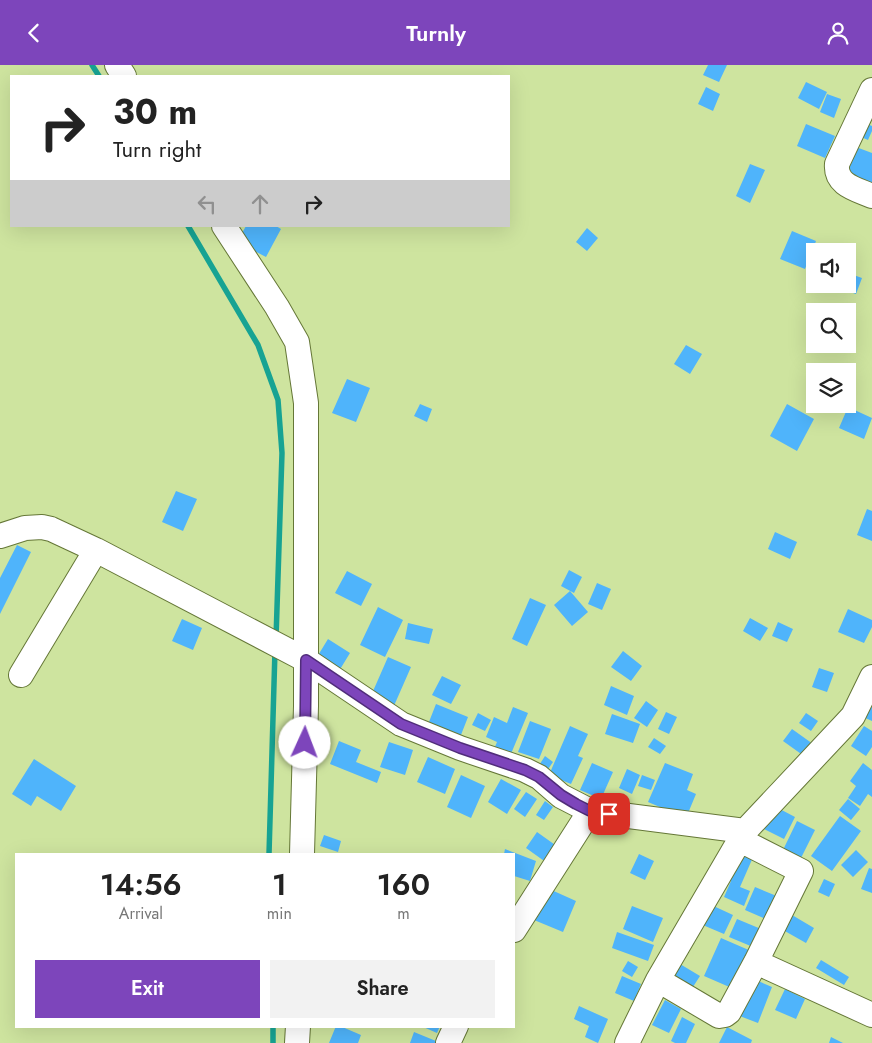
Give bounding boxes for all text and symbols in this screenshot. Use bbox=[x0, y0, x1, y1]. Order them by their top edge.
text: Turnly bbox=[406, 17, 466, 49]
icon: back bbox=[20, 19, 48, 47]
icon: person bbox=[824, 19, 852, 47]
text: 30 m bbox=[113, 87, 197, 137]
icon: right bbox=[30, 95, 95, 160]
text: Turn right bbox=[113, 133, 201, 165]
icon: left bbox=[193, 190, 221, 218]
icon: ahead bbox=[246, 190, 274, 218]
icon: right bbox=[299, 190, 327, 218]
map controls bbox=[806, 243, 856, 413]
button: sound bbox=[806, 243, 856, 293]
button: search bbox=[806, 303, 856, 353]
button: layers bbox=[806, 363, 856, 413]
position arrow bbox=[278, 716, 330, 768]
pin bbox=[588, 793, 630, 835]
icon: arrive bbox=[595, 800, 623, 828]
text: 14:56 bbox=[100, 863, 182, 906]
text: 1 bbox=[272, 863, 287, 906]
text: 160 bbox=[377, 863, 430, 906]
text: Arrival bbox=[119, 902, 163, 925]
text: min bbox=[267, 902, 292, 925]
text: m bbox=[397, 902, 410, 925]
button: Exit bbox=[35, 960, 260, 1018]
button: Share bbox=[270, 960, 495, 1018]

